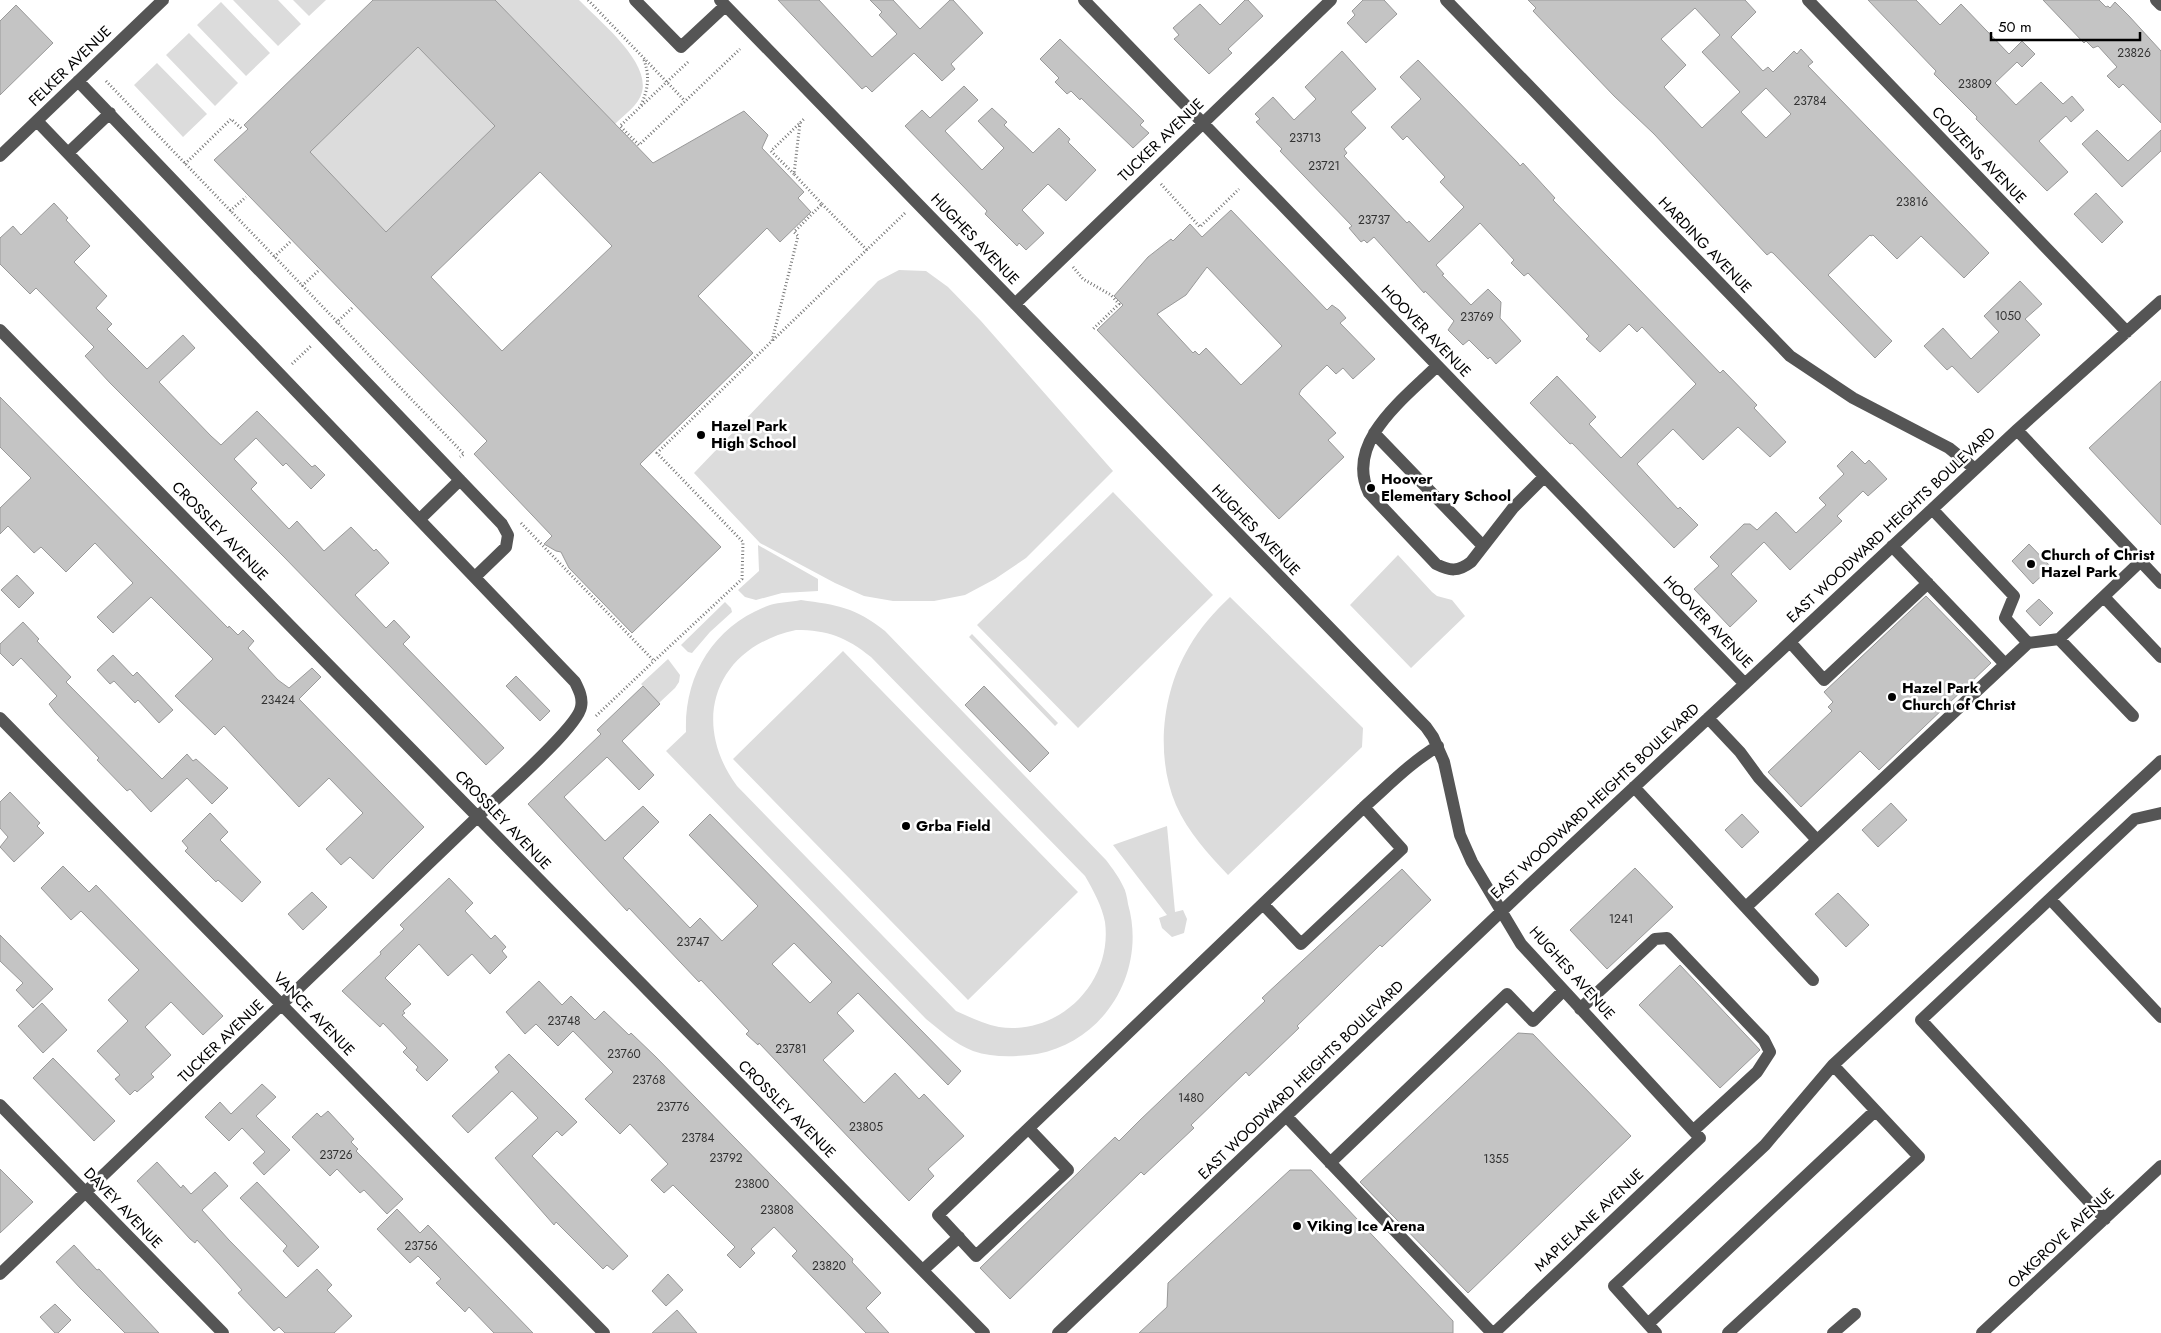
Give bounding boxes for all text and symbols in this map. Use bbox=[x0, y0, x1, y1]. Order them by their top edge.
scale bar bbox=[1991, 10, 2140, 42]
text: 50 m bbox=[1998, 16, 2032, 38]
street label: FELKER AVENUE bbox=[24, 21, 116, 111]
house number: 23826 bbox=[2117, 44, 2151, 62]
house number: 23809 bbox=[1958, 75, 1992, 93]
house number: 23784 bbox=[1793, 92, 1827, 110]
street label: TUCKER AVENUE bbox=[1113, 93, 1209, 187]
street label: COUZENS AVENUE bbox=[1927, 101, 2031, 209]
house number: 23713 bbox=[1289, 129, 1321, 147]
house number: 23721 bbox=[1308, 157, 1340, 175]
street label: HUGHES AVENUE bbox=[926, 188, 1024, 290]
street label: HARDING AVENUE bbox=[1653, 192, 1757, 298]
house number: 23816 bbox=[1896, 193, 1928, 211]
house number: 23737 bbox=[1358, 211, 1391, 229]
street label: HOOVER AVENUE bbox=[1376, 280, 1476, 382]
house number: 1050 bbox=[1995, 307, 2021, 325]
house number: 23769 bbox=[1460, 308, 1494, 326]
place label: Hazel Park High School bbox=[711, 415, 796, 454]
street label: EAST WOODWARD HEIGHTS BOULEVARD bbox=[1782, 422, 2000, 628]
marker: Hazel Park High School bbox=[695, 429, 707, 441]
place label: Hoover Elementary School bbox=[1381, 468, 1511, 507]
street label: CROSSLEY AVENUE bbox=[167, 476, 273, 586]
street label: HUGHES AVENUE bbox=[1207, 479, 1305, 581]
marker: Hoover Elementary School bbox=[1365, 482, 1377, 494]
place label: Church of Christ Hazel Park bbox=[2041, 544, 2155, 583]
marker: Church of Christ Hazel Park bbox=[2025, 558, 2037, 570]
street label: HOOVER AVENUE bbox=[1658, 571, 1758, 673]
place label: Hazel Park Church of Christ bbox=[1902, 677, 2016, 716]
house number: 23424 bbox=[261, 691, 295, 709]
marker: Hazel Park Church of Christ bbox=[1886, 691, 1898, 703]
street label: EAST WOODWARD HEIGHTS BOULEVARD bbox=[1486, 698, 1704, 904]
street label: CROSSLEY AVENUE bbox=[450, 765, 556, 875]
place label: Grba Field bbox=[916, 815, 991, 837]
marker: Grba Field bbox=[900, 820, 912, 832]
house number: 1241 bbox=[1609, 910, 1633, 928]
street label: HUGHES AVENUE bbox=[1524, 921, 1620, 1025]
house number: 23747 bbox=[677, 933, 710, 951]
street label: VANCE AVENUE bbox=[268, 967, 360, 1061]
street label: EAST WOODWARD HEIGHTS BOULEVARD bbox=[1193, 975, 1409, 1185]
street label: TUCKER AVENUE bbox=[173, 994, 269, 1088]
house number: 23748 bbox=[547, 1012, 581, 1030]
house number: 23781 bbox=[775, 1040, 807, 1058]
house number: 23760 bbox=[607, 1045, 641, 1063]
street label: CROSSLEY AVENUE bbox=[733, 1055, 841, 1163]
house number: 23768 bbox=[633, 1071, 665, 1089]
house number: 1480 bbox=[1178, 1089, 1204, 1107]
house number: 23776 bbox=[657, 1098, 689, 1116]
house number: 23805 bbox=[849, 1118, 883, 1136]
house number: 23784 bbox=[681, 1129, 715, 1147]
house number: 23726 bbox=[319, 1146, 353, 1164]
house number: 23792 bbox=[709, 1149, 743, 1167]
house number: 1355 bbox=[1483, 1150, 1509, 1168]
street label: DAVEY AVENUE bbox=[79, 1163, 167, 1253]
street label: MAPLELANE AVENUE bbox=[1529, 1163, 1649, 1277]
house number: 23800 bbox=[735, 1175, 769, 1193]
street label: OAKGROVE AVENUE bbox=[2003, 1183, 2119, 1293]
house number: 23808 bbox=[760, 1201, 794, 1219]
place label: Viking Ice Arena bbox=[1306, 1215, 1425, 1237]
marker: Viking Ice Arena bbox=[1291, 1220, 1303, 1232]
house number: 23756 bbox=[404, 1237, 438, 1255]
house number: 23820 bbox=[812, 1257, 846, 1275]

